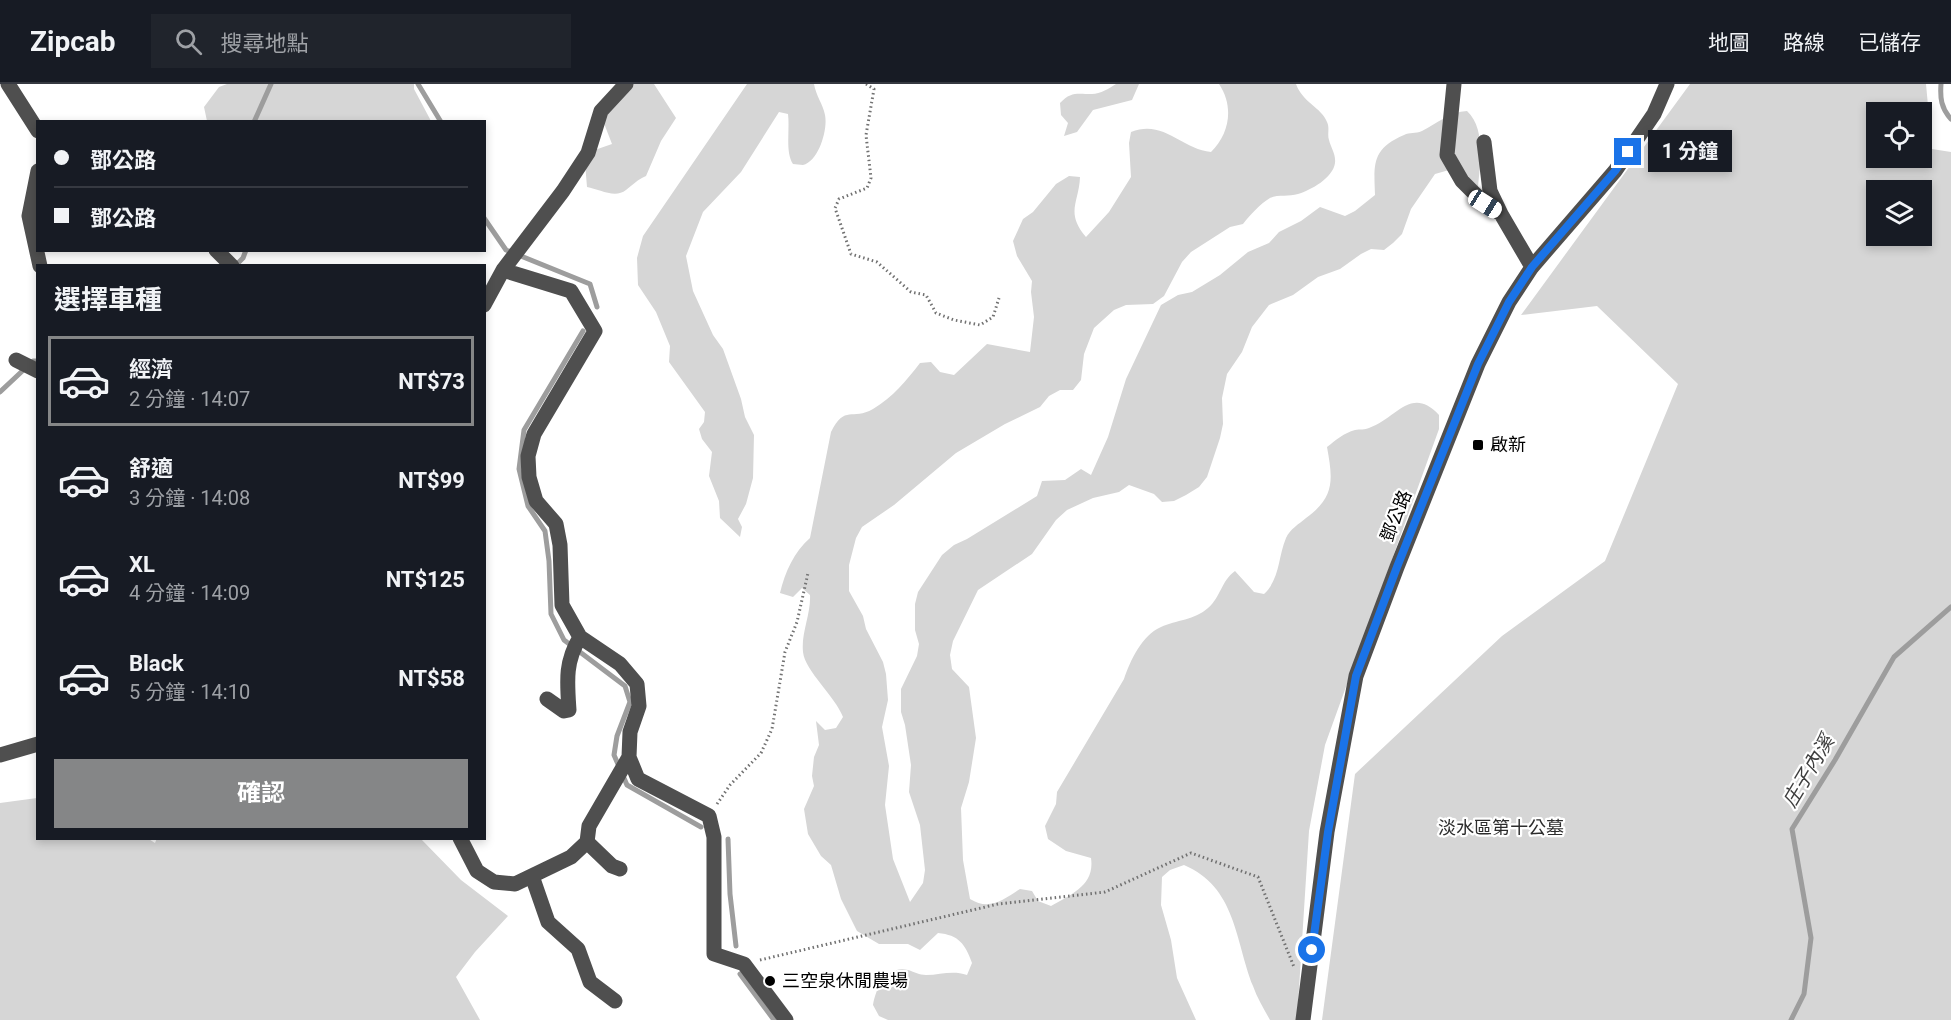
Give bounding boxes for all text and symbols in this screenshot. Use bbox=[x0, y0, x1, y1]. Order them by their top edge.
search box bbox=[151, 14, 571, 68]
text: Zipcab bbox=[30, 25, 115, 58]
icon: search bbox=[172, 25, 205, 58]
text: 搜尋地點 bbox=[220, 31, 309, 56]
text: 地圖 bbox=[1708, 31, 1750, 55]
text: 路線 bbox=[1783, 31, 1825, 55]
text: 已儲存 bbox=[1858, 31, 1921, 55]
map controls bbox=[1866, 102, 1932, 246]
button: locate bbox=[1866, 102, 1932, 168]
callout: 1 分鐘 bbox=[1649, 131, 1733, 173]
route end bbox=[1614, 138, 1641, 165]
text: 1 分鐘 bbox=[1662, 139, 1718, 163]
text: 鄧公路 bbox=[90, 148, 156, 173]
button: layers bbox=[1866, 180, 1932, 246]
car bbox=[1465, 187, 1505, 221]
text: 鄧公路 bbox=[90, 206, 156, 231]
text: 選擇車種 bbox=[54, 284, 162, 316]
icon: car bbox=[57, 354, 111, 408]
text: 經濟 bbox=[129, 357, 173, 382]
text: NT$73 bbox=[398, 369, 465, 394]
text: 2 分鐘 · 14:07 bbox=[129, 387, 250, 411]
place label: 啟新 bbox=[1490, 434, 1526, 455]
marker: 啟新 bbox=[1471, 438, 1485, 452]
icon: car bbox=[57, 453, 111, 507]
text: 舒適 bbox=[129, 456, 173, 481]
text: NT$99 bbox=[398, 468, 465, 493]
text: 3 分鐘 · 14:08 bbox=[129, 486, 250, 510]
street label: 鄧公路 bbox=[1376, 487, 1415, 545]
icon: car bbox=[57, 552, 111, 606]
text: XL bbox=[129, 552, 155, 577]
text: NT$125 bbox=[386, 567, 465, 592]
text: 4 分鐘 · 14:09 bbox=[129, 581, 250, 605]
icon: car bbox=[57, 651, 111, 705]
text: Black bbox=[129, 651, 184, 676]
text: NT$58 bbox=[398, 666, 465, 691]
text: 5 分鐘 · 14:10 bbox=[129, 680, 250, 704]
water label: 庄子內溪 bbox=[1777, 728, 1840, 811]
button: 確認 bbox=[54, 759, 468, 828]
park label: 淡水區第十公墓 bbox=[1438, 817, 1564, 838]
route start bbox=[1298, 936, 1325, 963]
place label: 三空泉休閒農場 bbox=[782, 970, 908, 991]
marker: 三空泉休閒農場 bbox=[763, 974, 777, 988]

